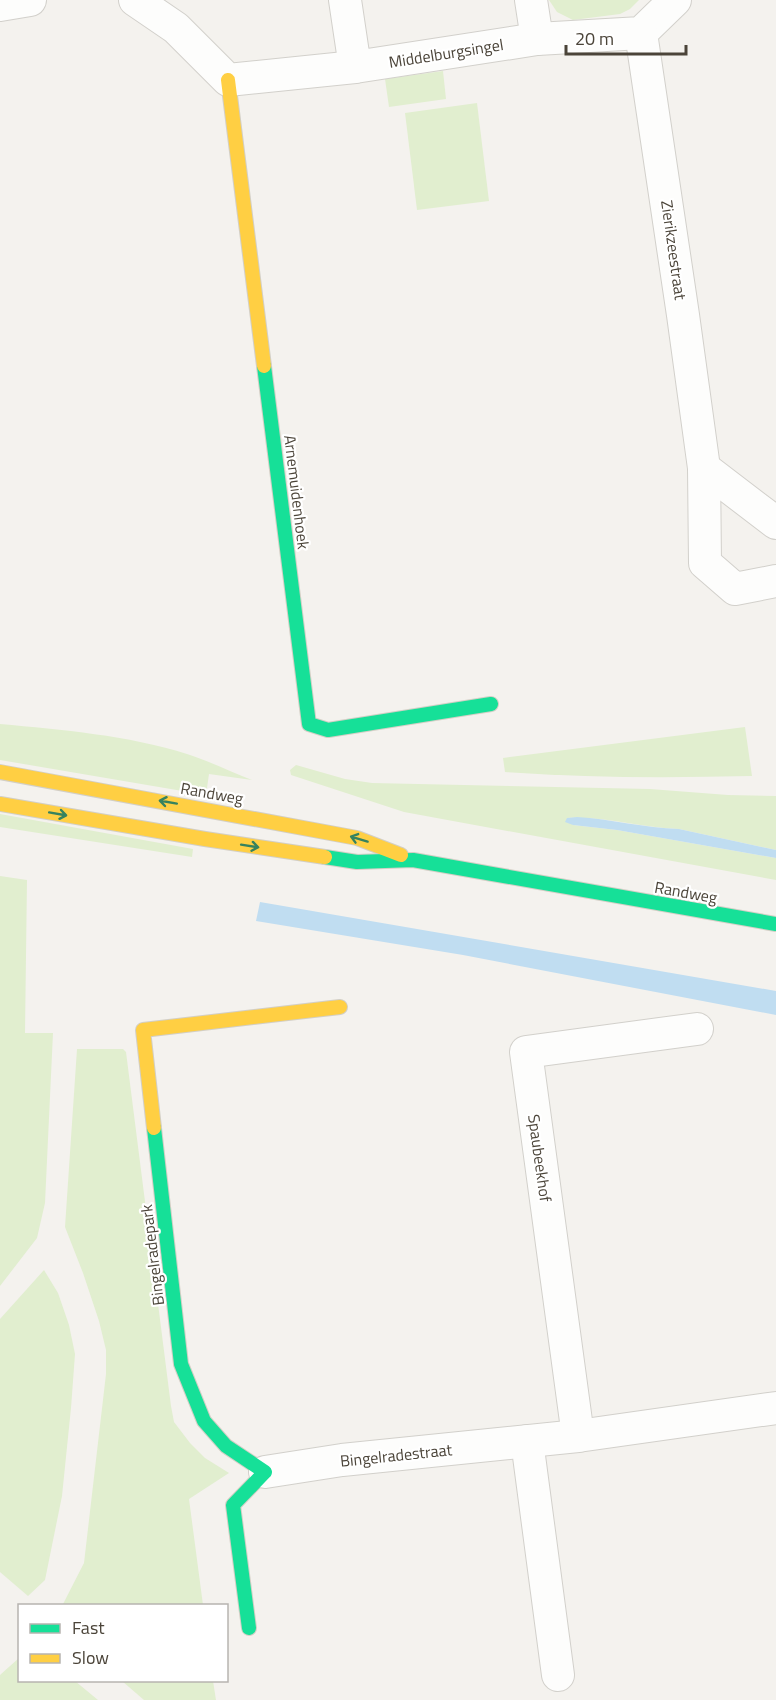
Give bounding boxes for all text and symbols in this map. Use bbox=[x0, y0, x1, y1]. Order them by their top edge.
scale bar bbox=[566, 18, 686, 56]
text: 20 m bbox=[575, 25, 614, 52]
street label: Middelburgsingel bbox=[387, 32, 505, 74]
street label: Zierikzeestraat bbox=[655, 199, 693, 302]
street label: Arnemuidenhoek bbox=[278, 433, 316, 551]
street label: Randweg bbox=[179, 776, 245, 810]
one-way arrow bbox=[158, 796, 178, 807]
one-way arrow bbox=[47, 809, 67, 820]
one-way arrow bbox=[350, 833, 369, 844]
one-way arrow bbox=[240, 840, 259, 851]
street label: Randweg bbox=[653, 875, 719, 909]
street label: Spaubeekhof bbox=[522, 1113, 558, 1204]
street label: Bingelradepark bbox=[134, 1203, 170, 1307]
street label: Bingelradestraat bbox=[339, 1437, 453, 1473]
legend bbox=[18, 1604, 228, 1682]
text: Fast bbox=[72, 1614, 105, 1641]
text: Slow bbox=[72, 1644, 109, 1671]

